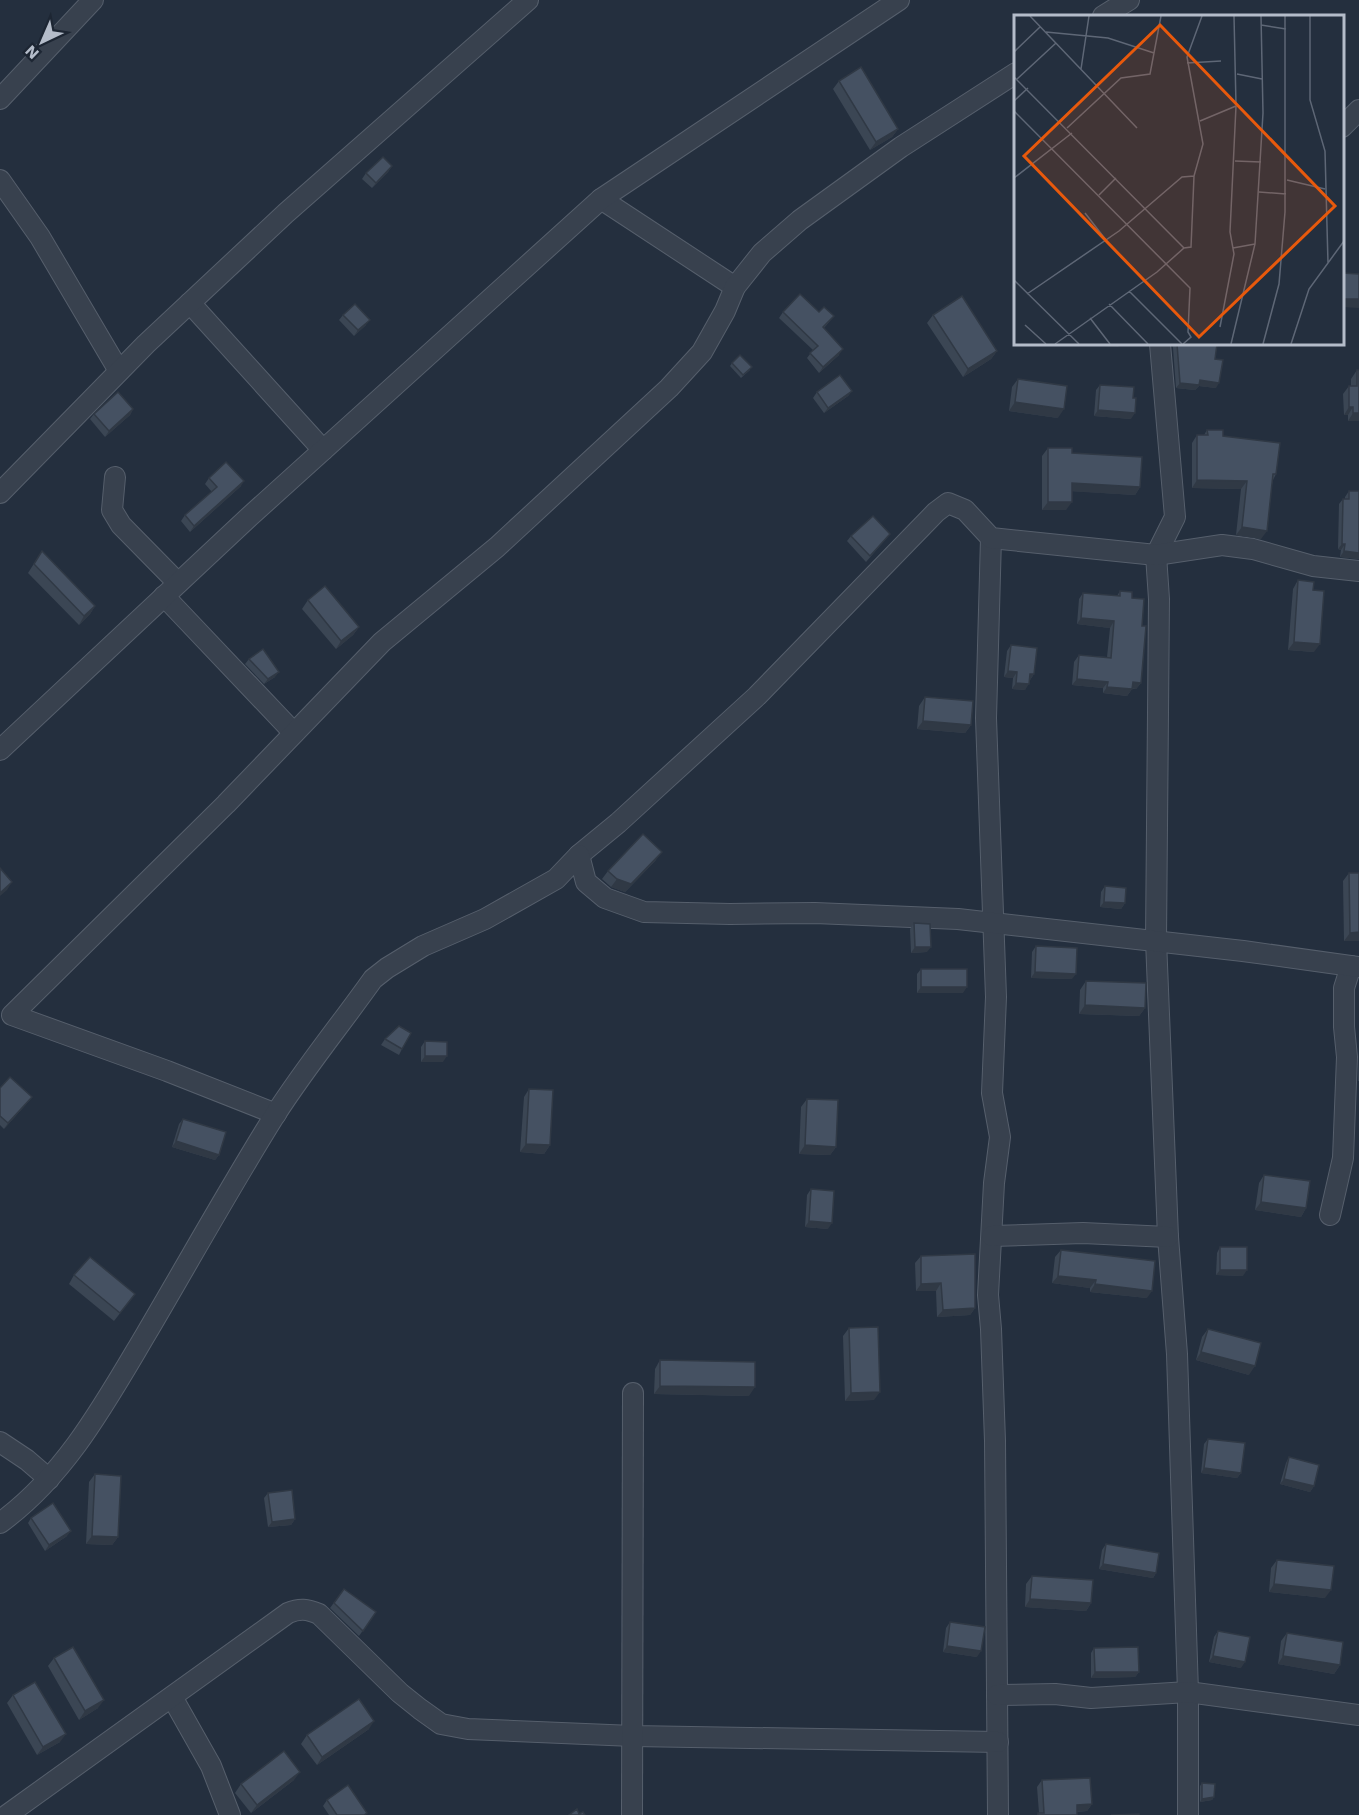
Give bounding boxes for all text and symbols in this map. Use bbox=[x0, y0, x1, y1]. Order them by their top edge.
north arrow bbox=[12, 12, 72, 72]
inset map bbox=[1014, 15, 1344, 345]
text: N bbox=[21, 41, 43, 63]

